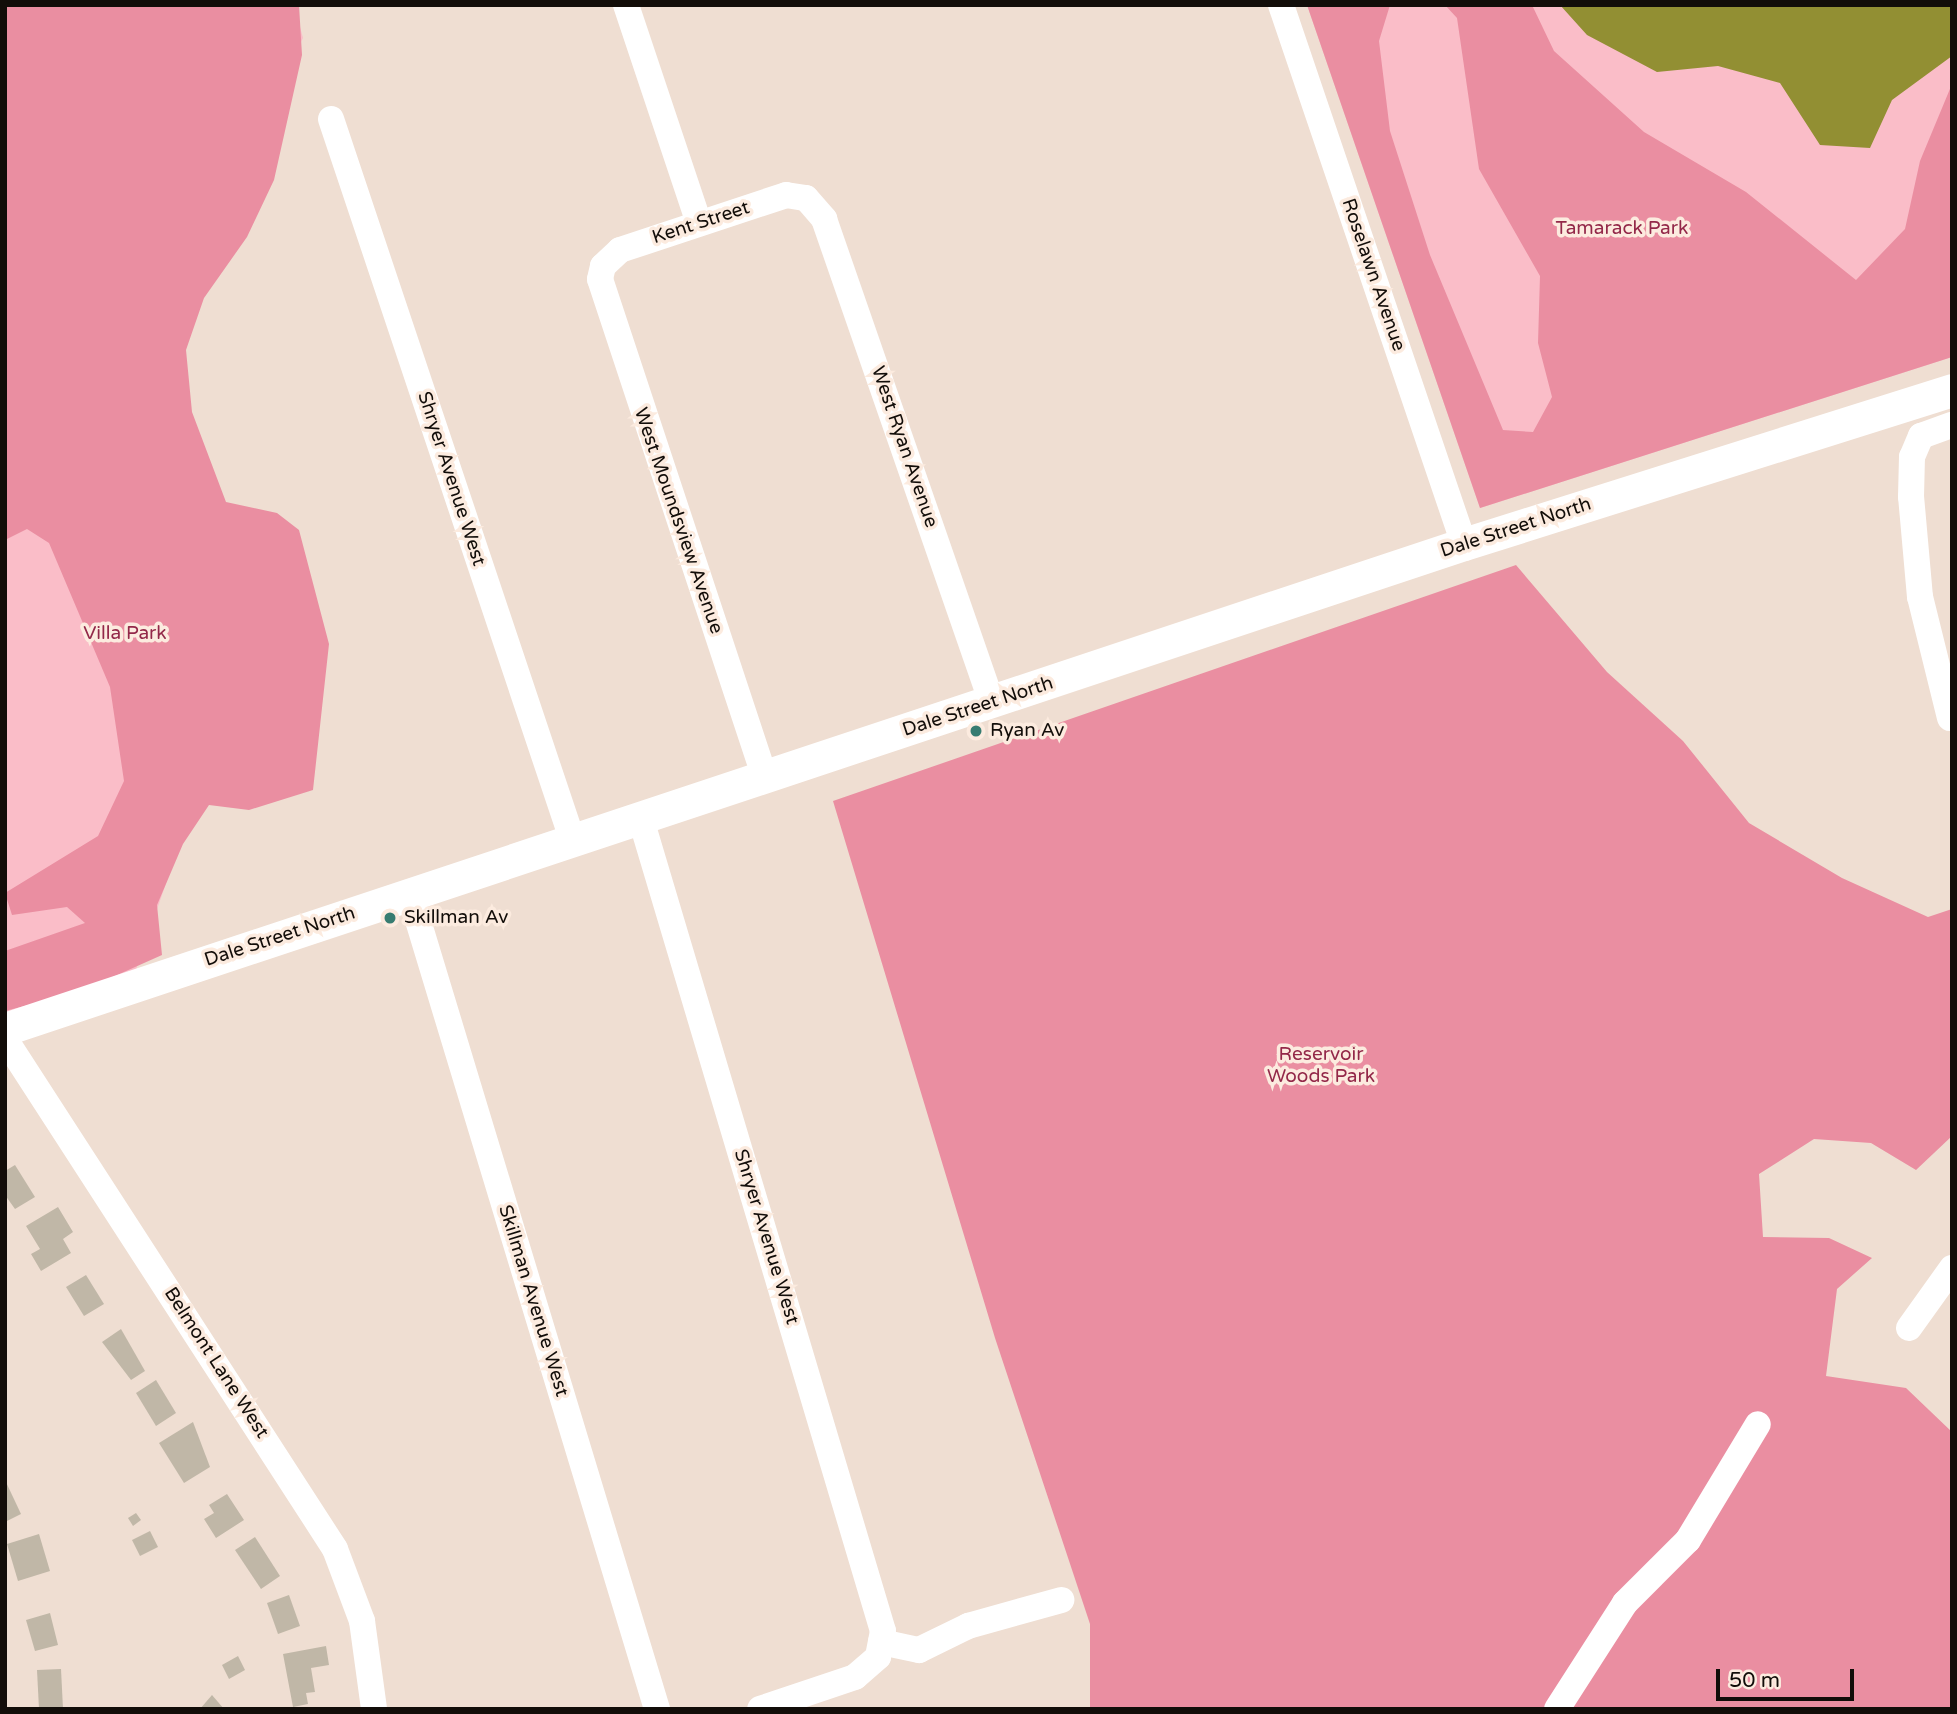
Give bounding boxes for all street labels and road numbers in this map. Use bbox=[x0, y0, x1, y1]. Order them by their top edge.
street label: Roselawn Avenue bbox=[1336, 196, 1410, 354]
street label: Kent Street bbox=[649, 197, 753, 249]
street label: West Ryan Avenue bbox=[866, 363, 942, 531]
street label: Shryer Avenue West bbox=[412, 389, 490, 569]
street label: West Moundsview Avenue bbox=[629, 405, 727, 637]
street label: Dale Street North bbox=[1438, 493, 1594, 563]
street label: Dale Street North bbox=[900, 672, 1056, 742]
street label: Dale Street North bbox=[202, 902, 358, 972]
street label: Shryer Avenue West bbox=[729, 1147, 803, 1327]
street label: Skillman Avenue West bbox=[493, 1202, 573, 1400]
street label: Belmont Lane West bbox=[159, 1283, 273, 1443]

